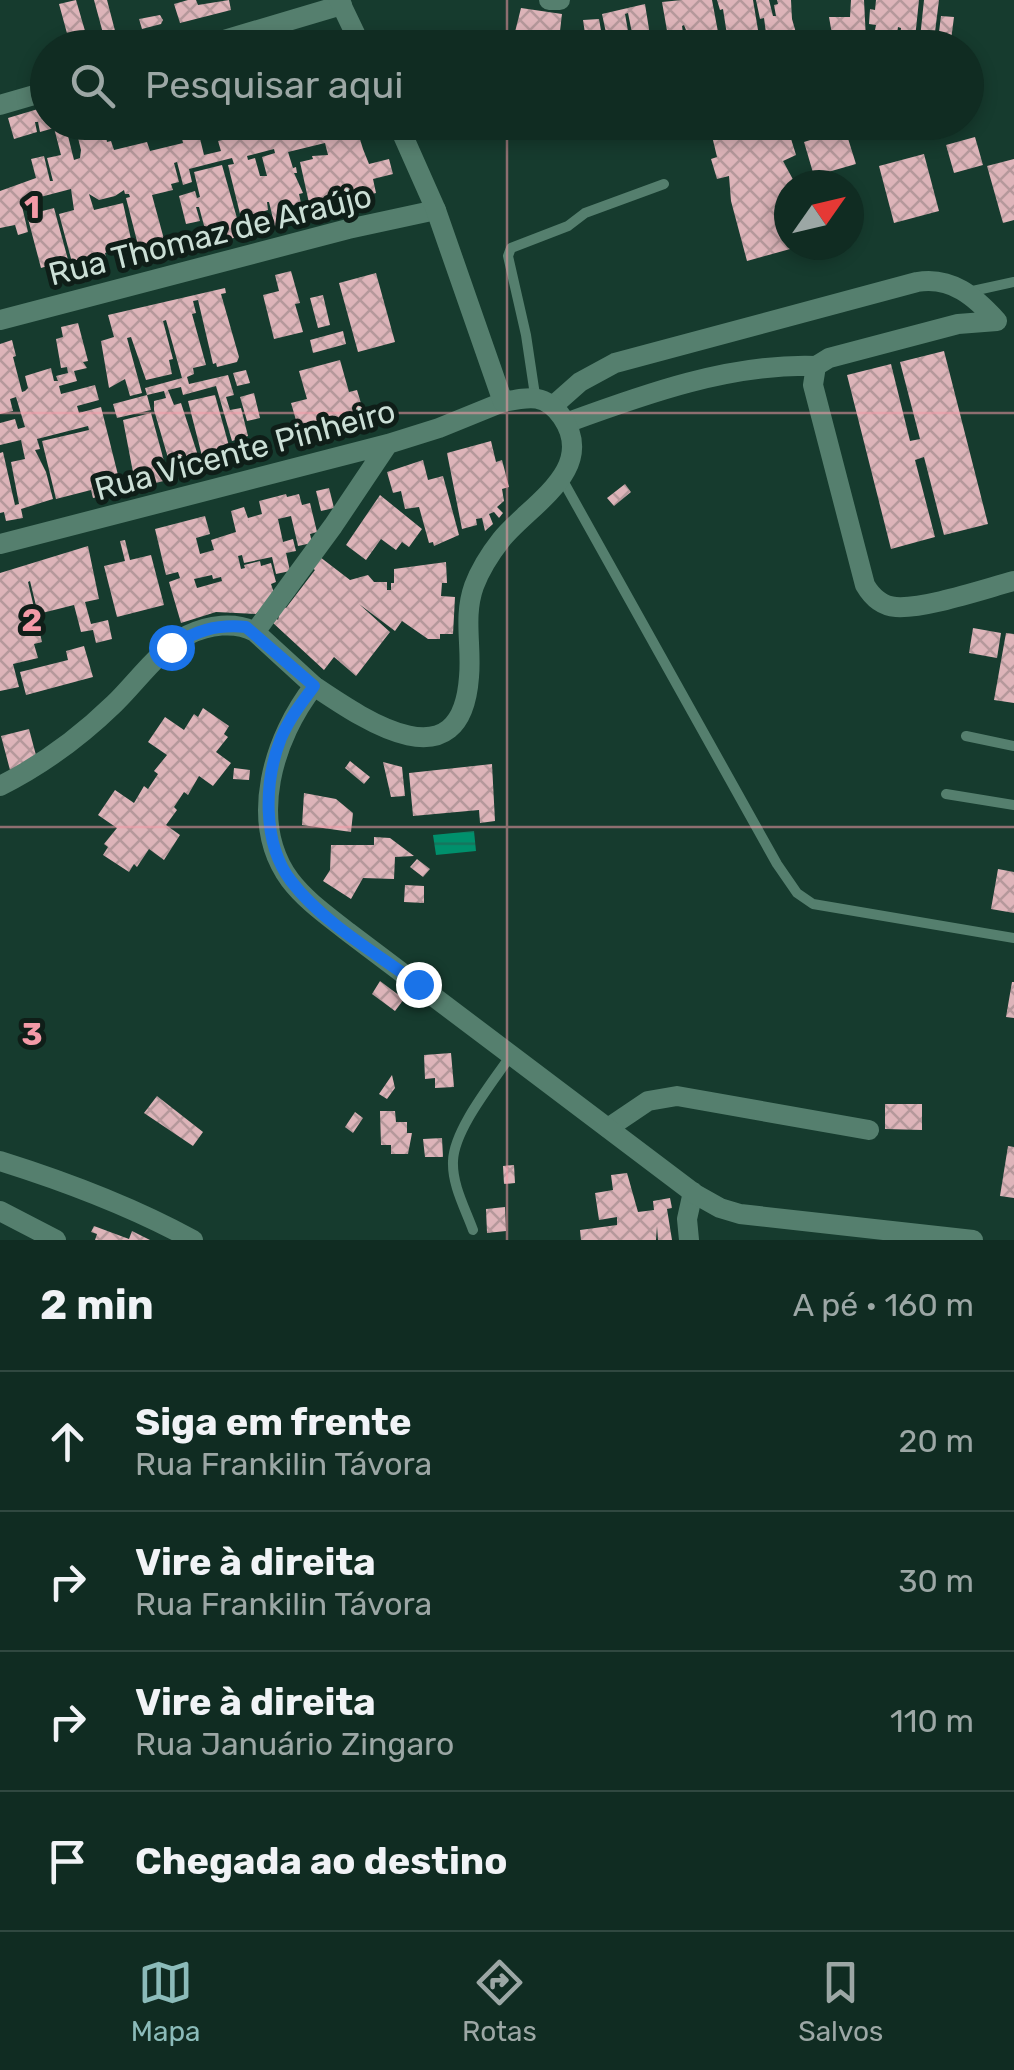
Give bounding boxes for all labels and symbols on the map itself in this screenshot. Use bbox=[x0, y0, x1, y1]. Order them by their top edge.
north arrow bbox=[774, 170, 864, 260]
street label: Rua Thomaz de Araújo bbox=[44, 176, 376, 294]
text: 1 bbox=[24, 188, 40, 226]
street label: Rua Vicente Pinheiro bbox=[91, 392, 399, 508]
text: 2 bbox=[22, 601, 42, 639]
route start bbox=[149, 625, 195, 671]
route end bbox=[396, 962, 442, 1008]
text: 3 bbox=[21, 1015, 43, 1053]

